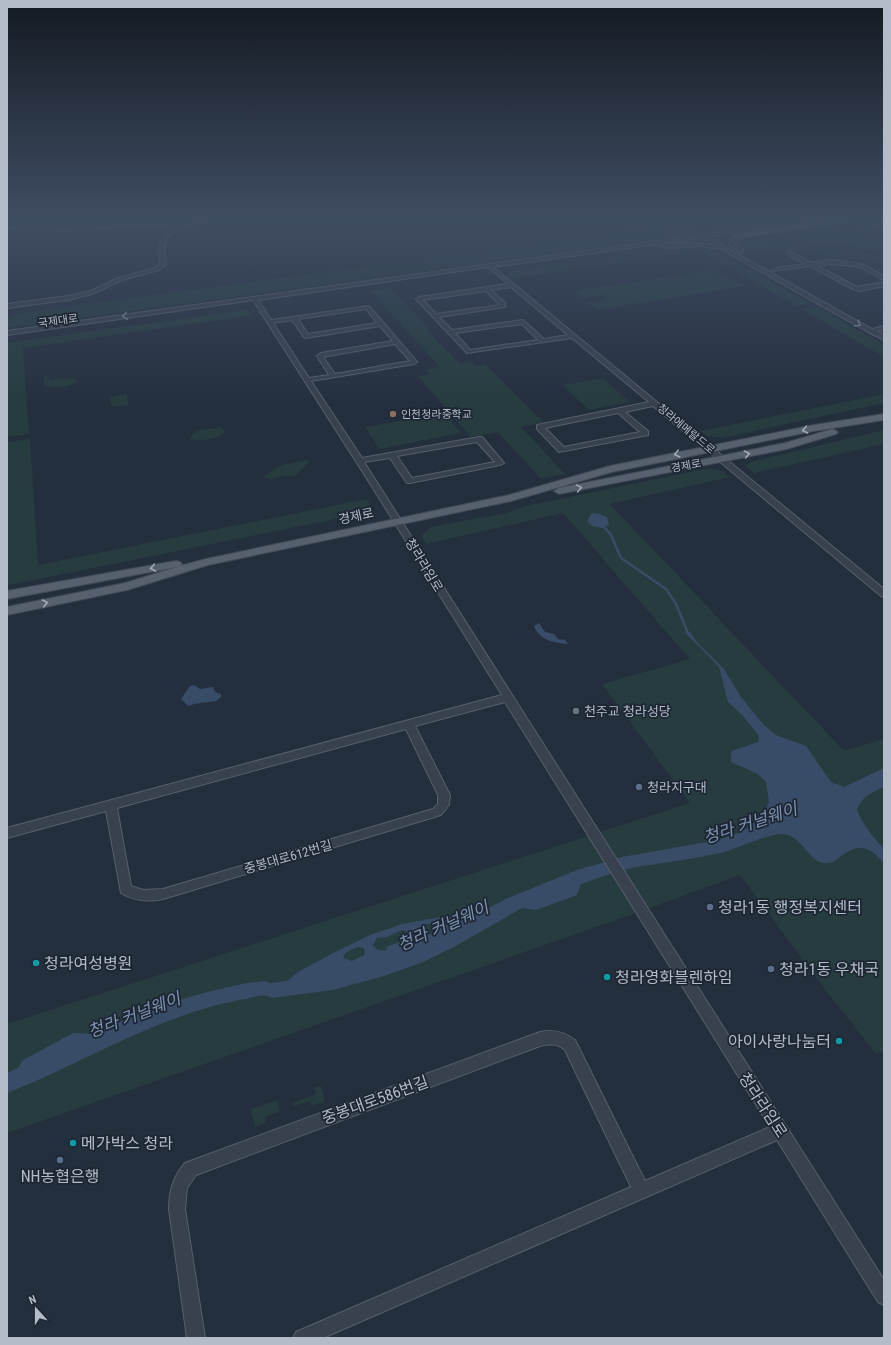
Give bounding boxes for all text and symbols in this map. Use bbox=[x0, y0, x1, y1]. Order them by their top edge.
one-way arrow bbox=[122, 311, 128, 320]
street label: 국제대로 bbox=[37, 312, 79, 330]
one-way arrow bbox=[854, 319, 861, 326]
street label: 청라에메랄드로 bbox=[655, 401, 717, 457]
place label: 인천청라중학교 bbox=[401, 408, 472, 421]
marker: 인천청라중학교 bbox=[388, 409, 398, 419]
one-way arrow bbox=[802, 425, 808, 434]
one-way arrow bbox=[674, 450, 680, 458]
one-way arrow bbox=[744, 451, 751, 459]
street label: 경제로 bbox=[670, 457, 702, 475]
one-way arrow bbox=[576, 484, 582, 493]
street label: 경제로 bbox=[337, 505, 375, 527]
street label: 청라라임로 bbox=[402, 536, 446, 595]
one-way arrow bbox=[150, 563, 156, 572]
one-way arrow bbox=[42, 600, 48, 608]
place label: 천주교 청라성당 bbox=[584, 704, 671, 719]
marker: 천주교 청라성당 bbox=[571, 706, 581, 716]
place label: 청라지구대 bbox=[647, 780, 707, 795]
marker: 청라지구대 bbox=[634, 782, 644, 792]
water label: 청라 커널웨이 bbox=[700, 798, 801, 848]
street label: 중봉대로612번길 bbox=[242, 837, 334, 877]
water label: 청라 커널웨이 bbox=[394, 896, 493, 955]
place label: 청라1동 행정복지센터 bbox=[718, 898, 862, 917]
marker: 청라1동 행정복지센터 bbox=[705, 902, 715, 912]
place label: 청라여성병원 bbox=[44, 954, 132, 973]
marker: 청라여성병원 bbox=[31, 958, 41, 968]
place label: 청라1동 우채국 bbox=[779, 960, 879, 979]
marker: 청라1동 우채국 bbox=[766, 964, 776, 974]
place label: 청라영화블렌하임 bbox=[615, 968, 733, 987]
marker: 청라영화블렌하임 bbox=[602, 972, 612, 982]
water label: 청라 커널웨이 bbox=[85, 988, 184, 1042]
place label: 아이사랑나눔터 bbox=[728, 1032, 831, 1051]
marker: 아이사랑나눔터 bbox=[834, 1036, 844, 1046]
street label: 청라라임로 bbox=[735, 1069, 791, 1141]
street label: 중봉대로586번길 bbox=[319, 1072, 431, 1128]
place label: 메가박스 청라 bbox=[81, 1134, 173, 1153]
marker: 메가박스 청라 bbox=[68, 1138, 78, 1148]
marker: NH농협은행 bbox=[55, 1155, 65, 1165]
place label: NH농협은행 bbox=[21, 1167, 99, 1186]
north arrow bbox=[16, 1289, 56, 1329]
text: N bbox=[27, 1293, 38, 1307]

